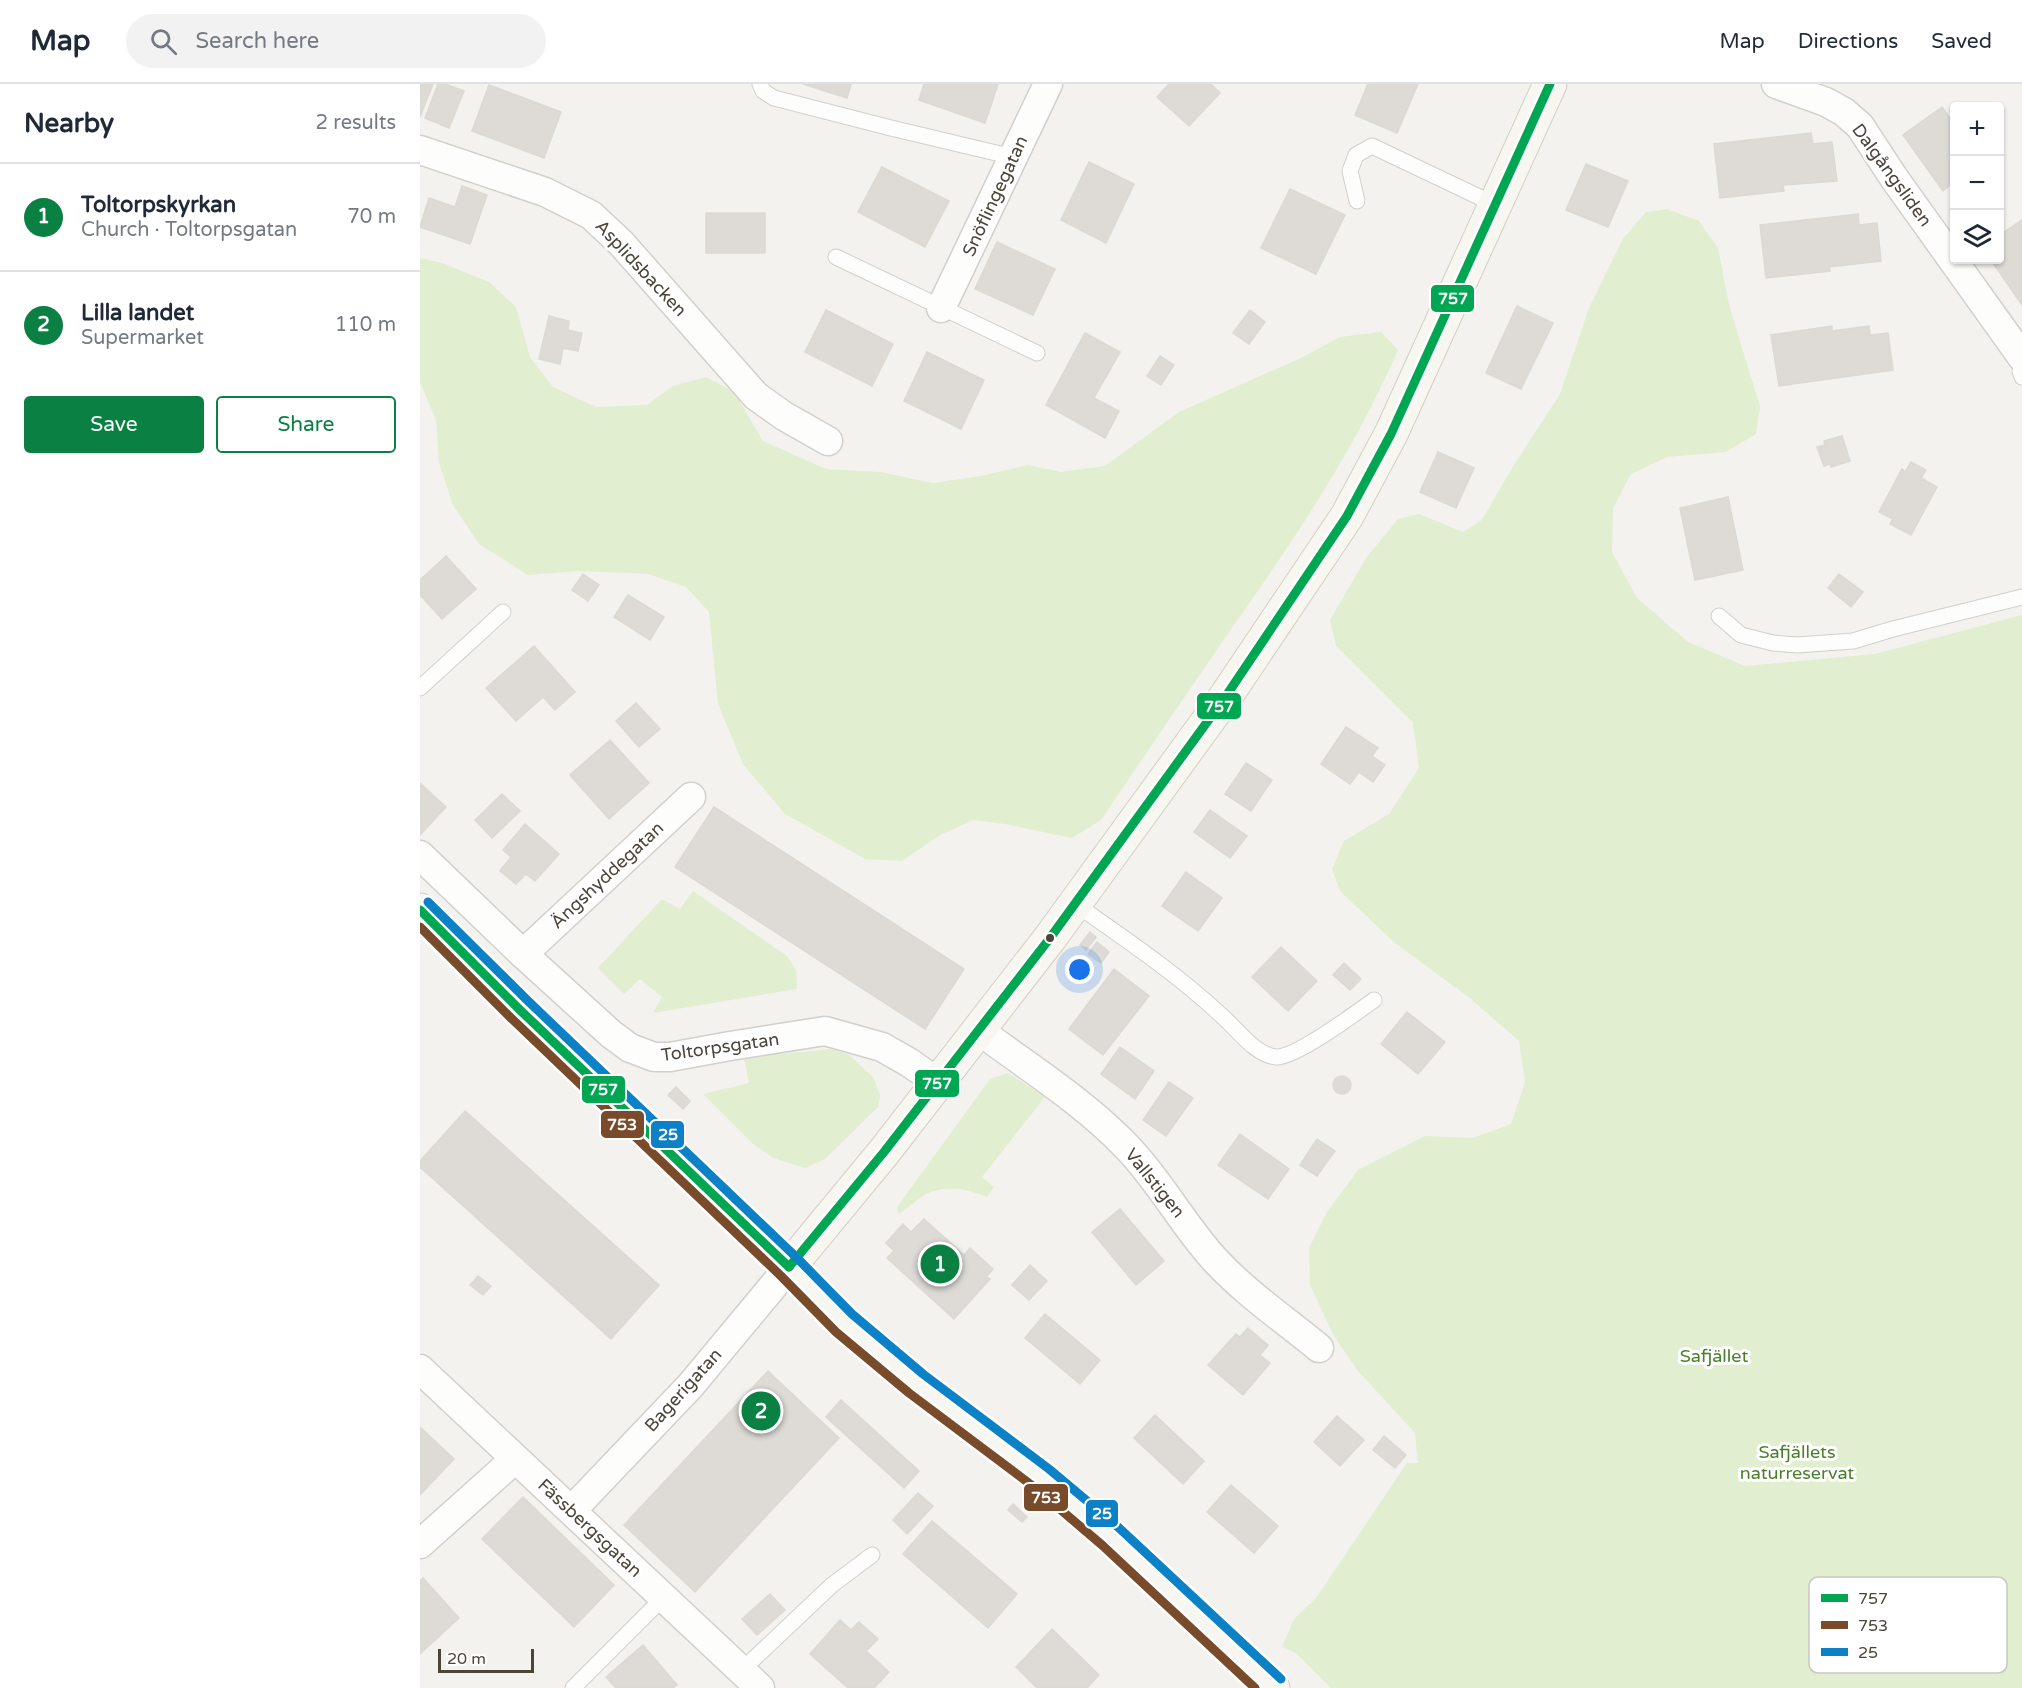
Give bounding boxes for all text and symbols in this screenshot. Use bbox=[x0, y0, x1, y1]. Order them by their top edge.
search box bbox=[126, 14, 546, 68]
text: Map bbox=[30, 24, 90, 58]
icon: search bbox=[147, 25, 180, 58]
text: Search here bbox=[195, 28, 319, 54]
text: Map bbox=[1719, 29, 1765, 54]
text: Directions bbox=[1798, 29, 1898, 54]
text: Saved bbox=[1931, 29, 1992, 54]
map controls bbox=[1950, 102, 2004, 264]
button: + bbox=[1950, 102, 2004, 156]
text: Nearby bbox=[24, 108, 114, 139]
text: 2 results bbox=[316, 111, 396, 135]
street label: Dalgångsliden bbox=[1847, 119, 1937, 231]
street label: Snöflingegatan bbox=[957, 132, 1033, 260]
button: − bbox=[1950, 156, 2004, 210]
text: Toltorpskyrkan bbox=[81, 192, 236, 218]
text: 1 bbox=[37, 205, 50, 229]
text: 70 m bbox=[347, 205, 396, 229]
button: layers bbox=[1950, 210, 2004, 264]
street label: Asplidsbacken bbox=[591, 215, 691, 321]
text: Church · Toltorpsgatan bbox=[81, 218, 297, 242]
line badge: 757 bbox=[1430, 284, 1475, 313]
text: 757 bbox=[1438, 289, 1468, 309]
text: Lilla landet bbox=[81, 300, 194, 326]
text: 2 bbox=[37, 313, 50, 337]
text: 110 m bbox=[335, 313, 396, 337]
text: Supermarket bbox=[81, 326, 204, 350]
button: Save bbox=[24, 396, 204, 453]
button: Share bbox=[216, 396, 396, 453]
line badge: 757 bbox=[1196, 692, 1242, 720]
text: 757 bbox=[1204, 697, 1234, 717]
street label: Ängshyddegatan bbox=[546, 817, 668, 933]
unlabelled marker bbox=[1044, 932, 1056, 944]
your location bbox=[1065, 955, 1094, 984]
street label: Toltorpsgatan bbox=[660, 1028, 780, 1066]
line badge: 757 bbox=[914, 1069, 960, 1098]
text: 757 bbox=[922, 1074, 952, 1094]
line badge: 757 bbox=[581, 1075, 626, 1104]
text: 757 bbox=[588, 1080, 618, 1100]
line badge: 753 bbox=[600, 1110, 645, 1139]
text: 753 bbox=[607, 1115, 637, 1135]
line badge: 25 bbox=[650, 1120, 685, 1149]
text: 25 bbox=[658, 1125, 678, 1145]
street label: Vallstigen bbox=[1120, 1144, 1190, 1222]
pin: 1 bbox=[920, 1242, 960, 1286]
street label: Bagerigatan bbox=[640, 1344, 726, 1436]
park label: Safjället bbox=[1680, 1345, 1748, 1367]
pin: 2 bbox=[742, 1388, 780, 1434]
park label: Safjällets naturreservat bbox=[1740, 1441, 1854, 1484]
street label: Fässbergsgatan bbox=[533, 1474, 647, 1582]
line badge: 753 bbox=[1023, 1483, 1069, 1512]
text: 753 bbox=[1031, 1488, 1061, 1508]
line badge: 25 bbox=[1085, 1499, 1119, 1528]
text: 25 bbox=[1092, 1504, 1112, 1524]
legend bbox=[1809, 1577, 2007, 1673]
text: 757 bbox=[1858, 1589, 1888, 1609]
text: 753 bbox=[1858, 1616, 1888, 1636]
text: 25 bbox=[1858, 1643, 1878, 1663]
scale bar bbox=[438, 1646, 534, 1674]
text: 20 m bbox=[447, 1649, 486, 1669]

